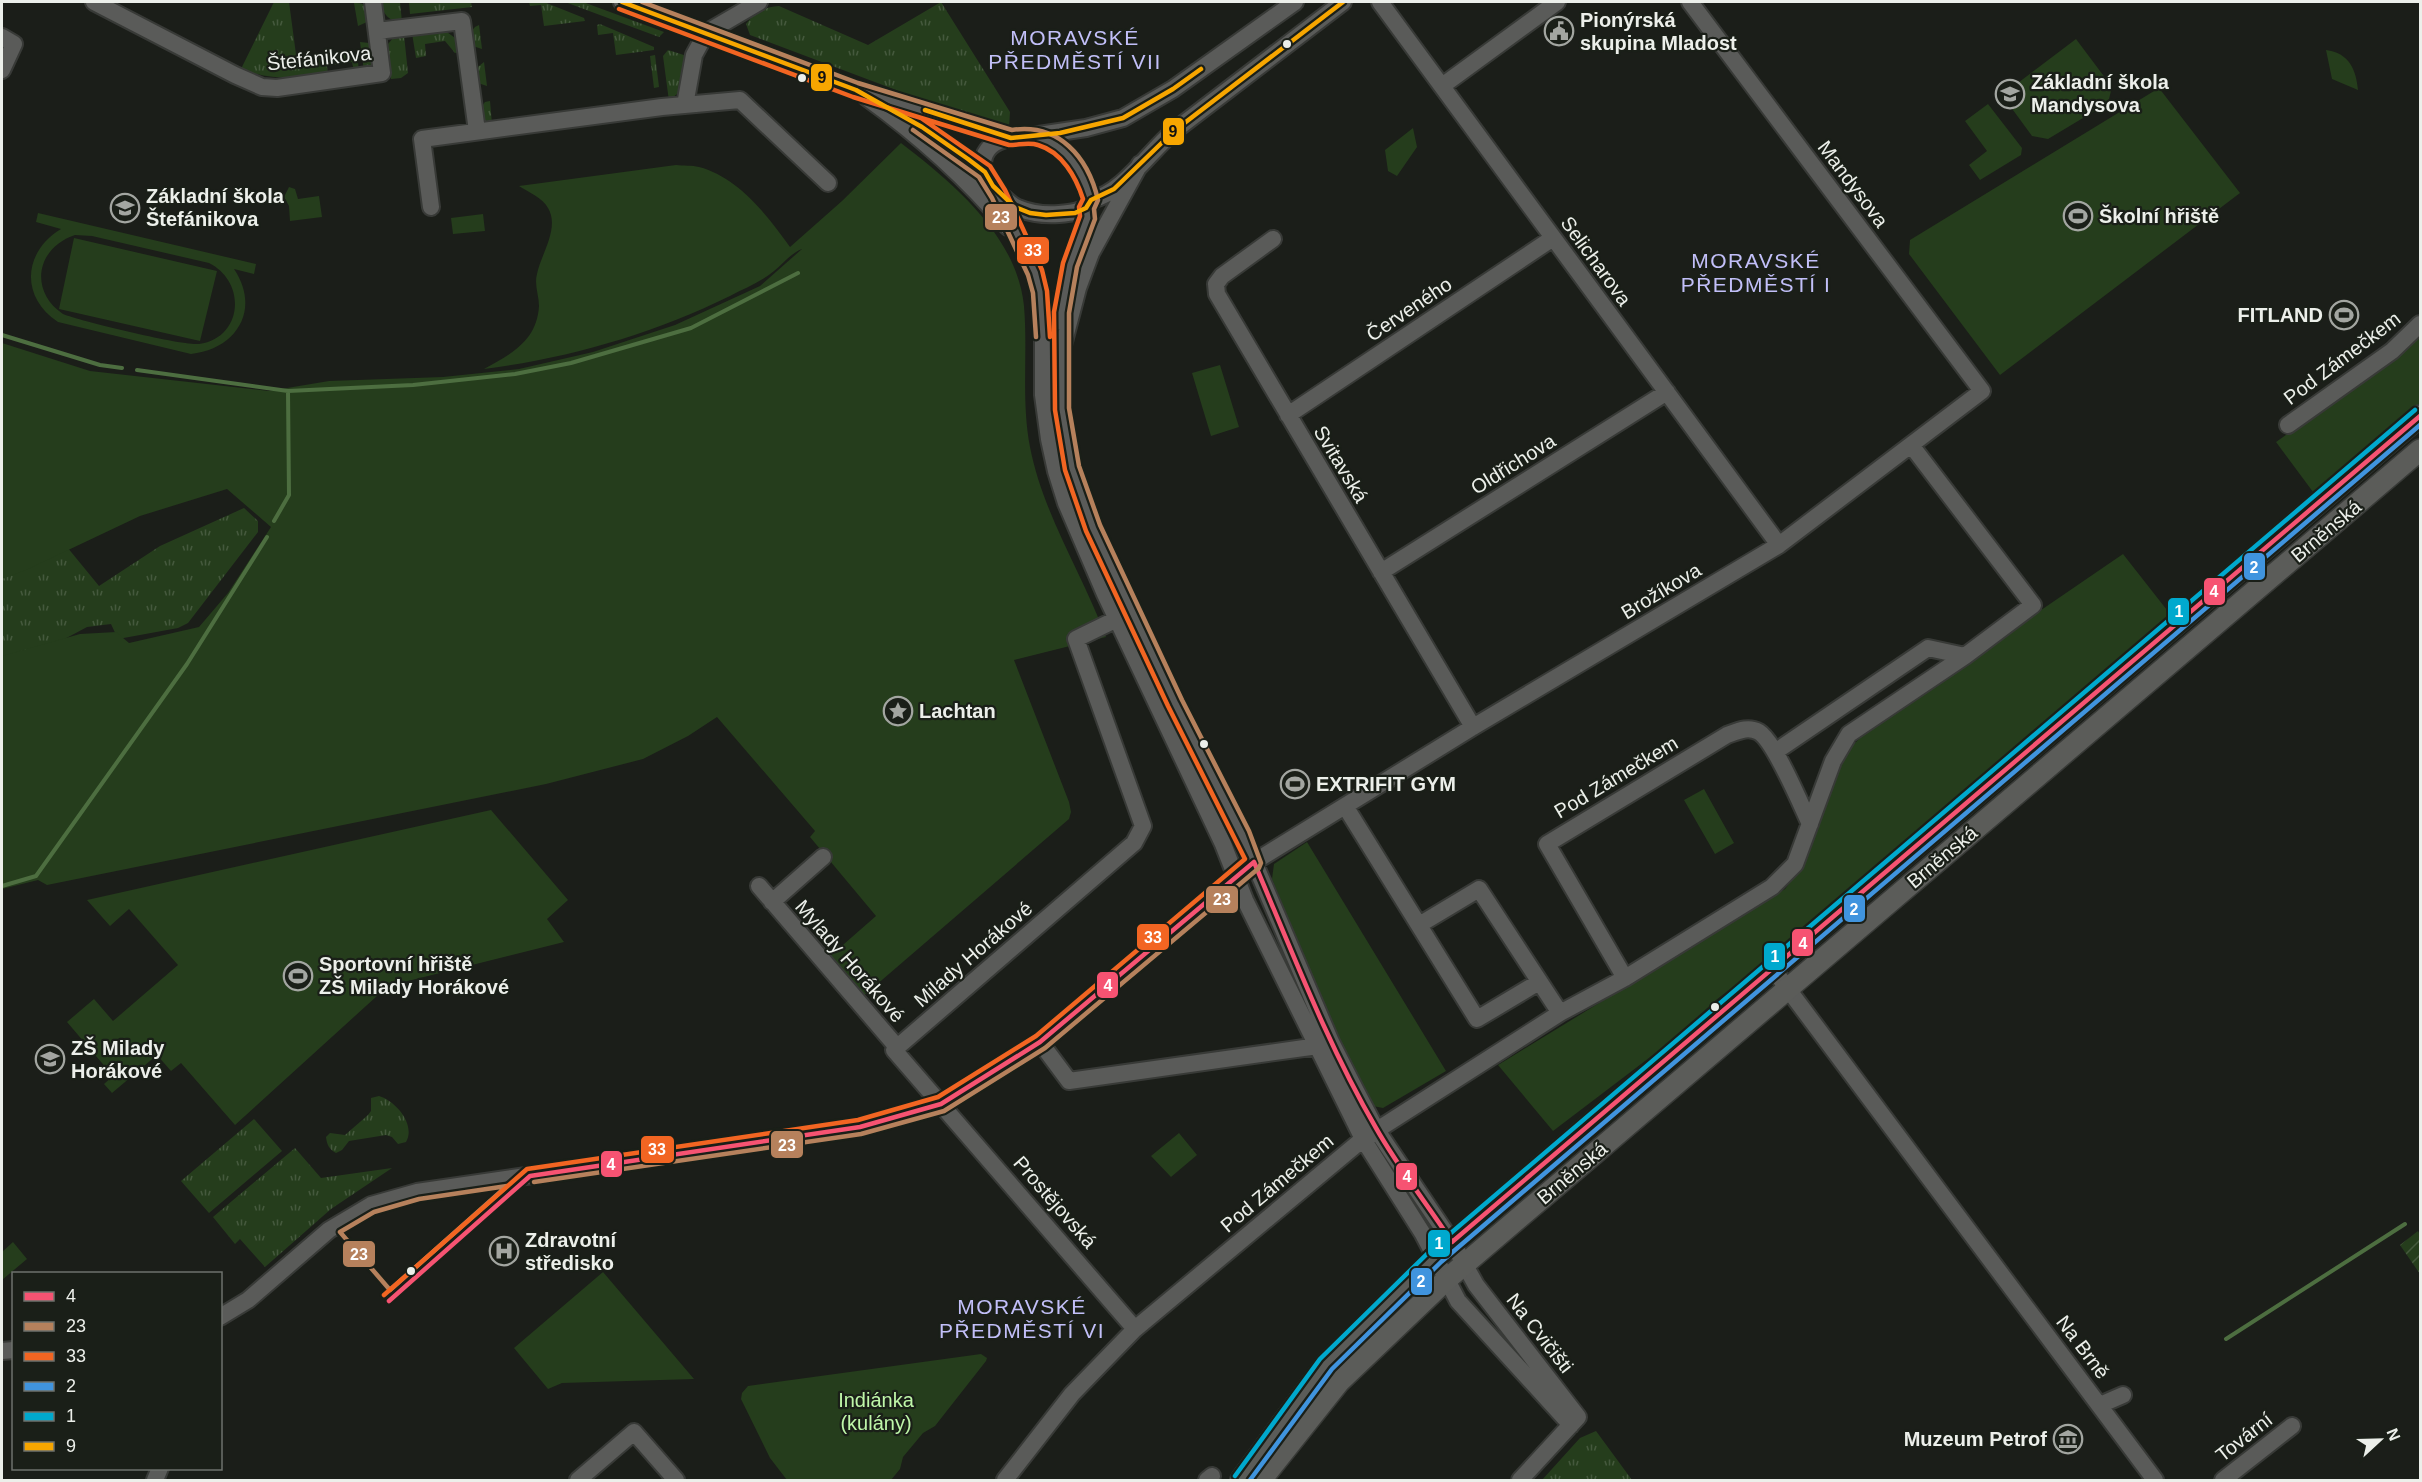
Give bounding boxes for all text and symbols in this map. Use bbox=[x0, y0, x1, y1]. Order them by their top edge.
place label: Pionýrská skupina Mladost bbox=[1580, 9, 1737, 54]
public building icon: Pionýrská skupina Mladost bbox=[1543, 15, 1575, 47]
district label: MORAVSKÉ PŘEDMĚSTÍ VII bbox=[988, 26, 1162, 73]
unlabelled marker bbox=[1281, 38, 1293, 50]
street label: Štefánikova bbox=[266, 42, 373, 74]
line badge: 9 bbox=[810, 63, 833, 92]
text: 9 bbox=[818, 69, 827, 86]
place label: Základní škola Mandysova bbox=[2031, 71, 2170, 116]
unlabelled marker bbox=[796, 72, 808, 84]
school or university icon: Základní škola Mandysova bbox=[1994, 78, 2026, 110]
line badge: 9 bbox=[1162, 117, 1185, 146]
text: 9 bbox=[1169, 123, 1178, 140]
street label: Mandysova bbox=[1813, 137, 1893, 232]
place label: Základní škola Štefánikova bbox=[146, 185, 285, 230]
school or university icon: Základní škola Štefánikova bbox=[109, 192, 141, 224]
sports icon: Školní hřiště bbox=[2062, 200, 2094, 232]
line badge: 23 bbox=[984, 203, 1018, 231]
place label: Školní hřiště bbox=[2099, 204, 2219, 227]
text: 23 bbox=[992, 209, 1010, 226]
street label: Selicharova bbox=[1556, 212, 1636, 310]
line badge: 33 bbox=[1016, 236, 1050, 265]
text: 33 bbox=[1024, 242, 1042, 259]
district label: MORAVSKÉ PŘEDMĚSTÍ I bbox=[1681, 249, 1831, 296]
street label: Červeného bbox=[1362, 273, 1456, 345]
sports icon: FITLAND bbox=[2328, 299, 2360, 331]
place label: FITLAND bbox=[2237, 304, 2323, 326]
street label: Pod Zámečkem bbox=[2279, 307, 2405, 409]
street label: Svitavská bbox=[1310, 422, 1373, 507]
street label: Oldřichova bbox=[1467, 429, 1560, 499]
street label: Brněnská bbox=[2287, 495, 2366, 567]
line badge: 2 bbox=[2243, 552, 2266, 581]
street label: Brožíkova bbox=[1617, 558, 1706, 623]
text: 2 bbox=[2250, 559, 2259, 576]
line badge: 4 bbox=[2203, 577, 2226, 606]
text: 4 bbox=[2210, 583, 2219, 600]
line badge: 1 bbox=[2167, 597, 2190, 626]
text: 1 bbox=[2175, 603, 2184, 620]
place icon: Lachtan bbox=[882, 695, 914, 727]
place label: Lachtan bbox=[919, 700, 996, 722]
street label: Pod Zámečkem bbox=[1550, 732, 1682, 822]
unlabelled marker bbox=[1198, 738, 1210, 750]
sports icon: EXTRIFIT GYM bbox=[1279, 768, 1311, 800]
place label: EXTRIFIT GYM bbox=[1316, 773, 1456, 795]
street label: Brněnská bbox=[1903, 821, 1982, 893]
line badge: 23 bbox=[1205, 885, 1239, 914]
text: 23 bbox=[1213, 891, 1231, 908]
line badge: 2 bbox=[1843, 894, 1866, 923]
street label: Mylady Horákové bbox=[791, 895, 909, 1027]
street label: Milady Horákové bbox=[910, 897, 1036, 1011]
text: 2 bbox=[1850, 901, 1859, 918]
line badge: 33 bbox=[1136, 923, 1170, 951]
line badge: 4 bbox=[1791, 928, 1814, 957]
text: 33 bbox=[1144, 929, 1162, 946]
text: 4 bbox=[1799, 935, 1808, 952]
line badge: 1 bbox=[1763, 942, 1786, 971]
text: 1 bbox=[1771, 948, 1780, 965]
place label: Sportovní hřiště ZŠ Milady Horákové bbox=[319, 953, 509, 998]
sports icon: Sportovní hřiště ZŠ Milady Horákové bbox=[282, 960, 314, 992]
line badge: 4 bbox=[1096, 971, 1119, 999]
text: 4 bbox=[1104, 977, 1113, 994]
unlabelled marker bbox=[1709, 1001, 1721, 1013]
place label: ZŠ Milady Horákové bbox=[71, 1036, 165, 1082]
school or university icon: ZŠ Milady Horákové bbox=[34, 1043, 66, 1075]
line badge: 23 bbox=[770, 1130, 804, 1159]
street label: Pod Zámečkem bbox=[1216, 1130, 1338, 1236]
line badge: 33 bbox=[640, 1135, 675, 1164]
text: 23 bbox=[778, 1137, 796, 1154]
street label: Brněnská bbox=[1533, 1137, 1612, 1209]
text: 33 bbox=[648, 1141, 666, 1158]
line badge: 4 bbox=[600, 1150, 623, 1178]
street label: Prostějovská bbox=[1009, 1152, 1101, 1253]
text: 4 bbox=[607, 1156, 616, 1173]
line badge: 4 bbox=[1395, 1162, 1418, 1191]
text: 4 bbox=[1403, 1168, 1412, 1185]
place label: Zdravotní středisko bbox=[525, 1229, 618, 1274]
line badge: 1 bbox=[1427, 1229, 1451, 1258]
hospital icon: Zdravotní středisko bbox=[488, 1235, 520, 1267]
text: 1 bbox=[1435, 1235, 1444, 1252]
line badge: 23 bbox=[342, 1240, 376, 1268]
text: 23 bbox=[350, 1246, 368, 1263]
unlabelled marker bbox=[405, 1265, 417, 1277]
line badge: 2 bbox=[1410, 1267, 1433, 1296]
legend bbox=[12, 1272, 222, 1470]
text: 2 bbox=[1417, 1273, 1426, 1290]
text: 4 bbox=[66, 1286, 76, 1306]
street label: Na Cvičišti bbox=[1502, 1289, 1578, 1377]
district label: MORAVSKÉ PŘEDMĚSTÍ VI bbox=[939, 1295, 1105, 1342]
street label: Na Brně bbox=[2052, 1311, 2114, 1383]
text: 23 bbox=[66, 1316, 86, 1336]
text: 33 bbox=[66, 1346, 86, 1366]
text: 2 bbox=[66, 1376, 76, 1396]
park label: Indiánka (kulány) bbox=[838, 1389, 915, 1434]
text: 1 bbox=[66, 1406, 76, 1426]
street label: Tovární bbox=[2211, 1408, 2277, 1466]
north arrow bbox=[2350, 1410, 2410, 1470]
museum icon: Muzeum Petrof bbox=[2052, 1423, 2084, 1455]
text: N bbox=[2383, 1426, 2403, 1443]
place label: Muzeum Petrof bbox=[1904, 1428, 2047, 1450]
text: 9 bbox=[66, 1436, 76, 1456]

